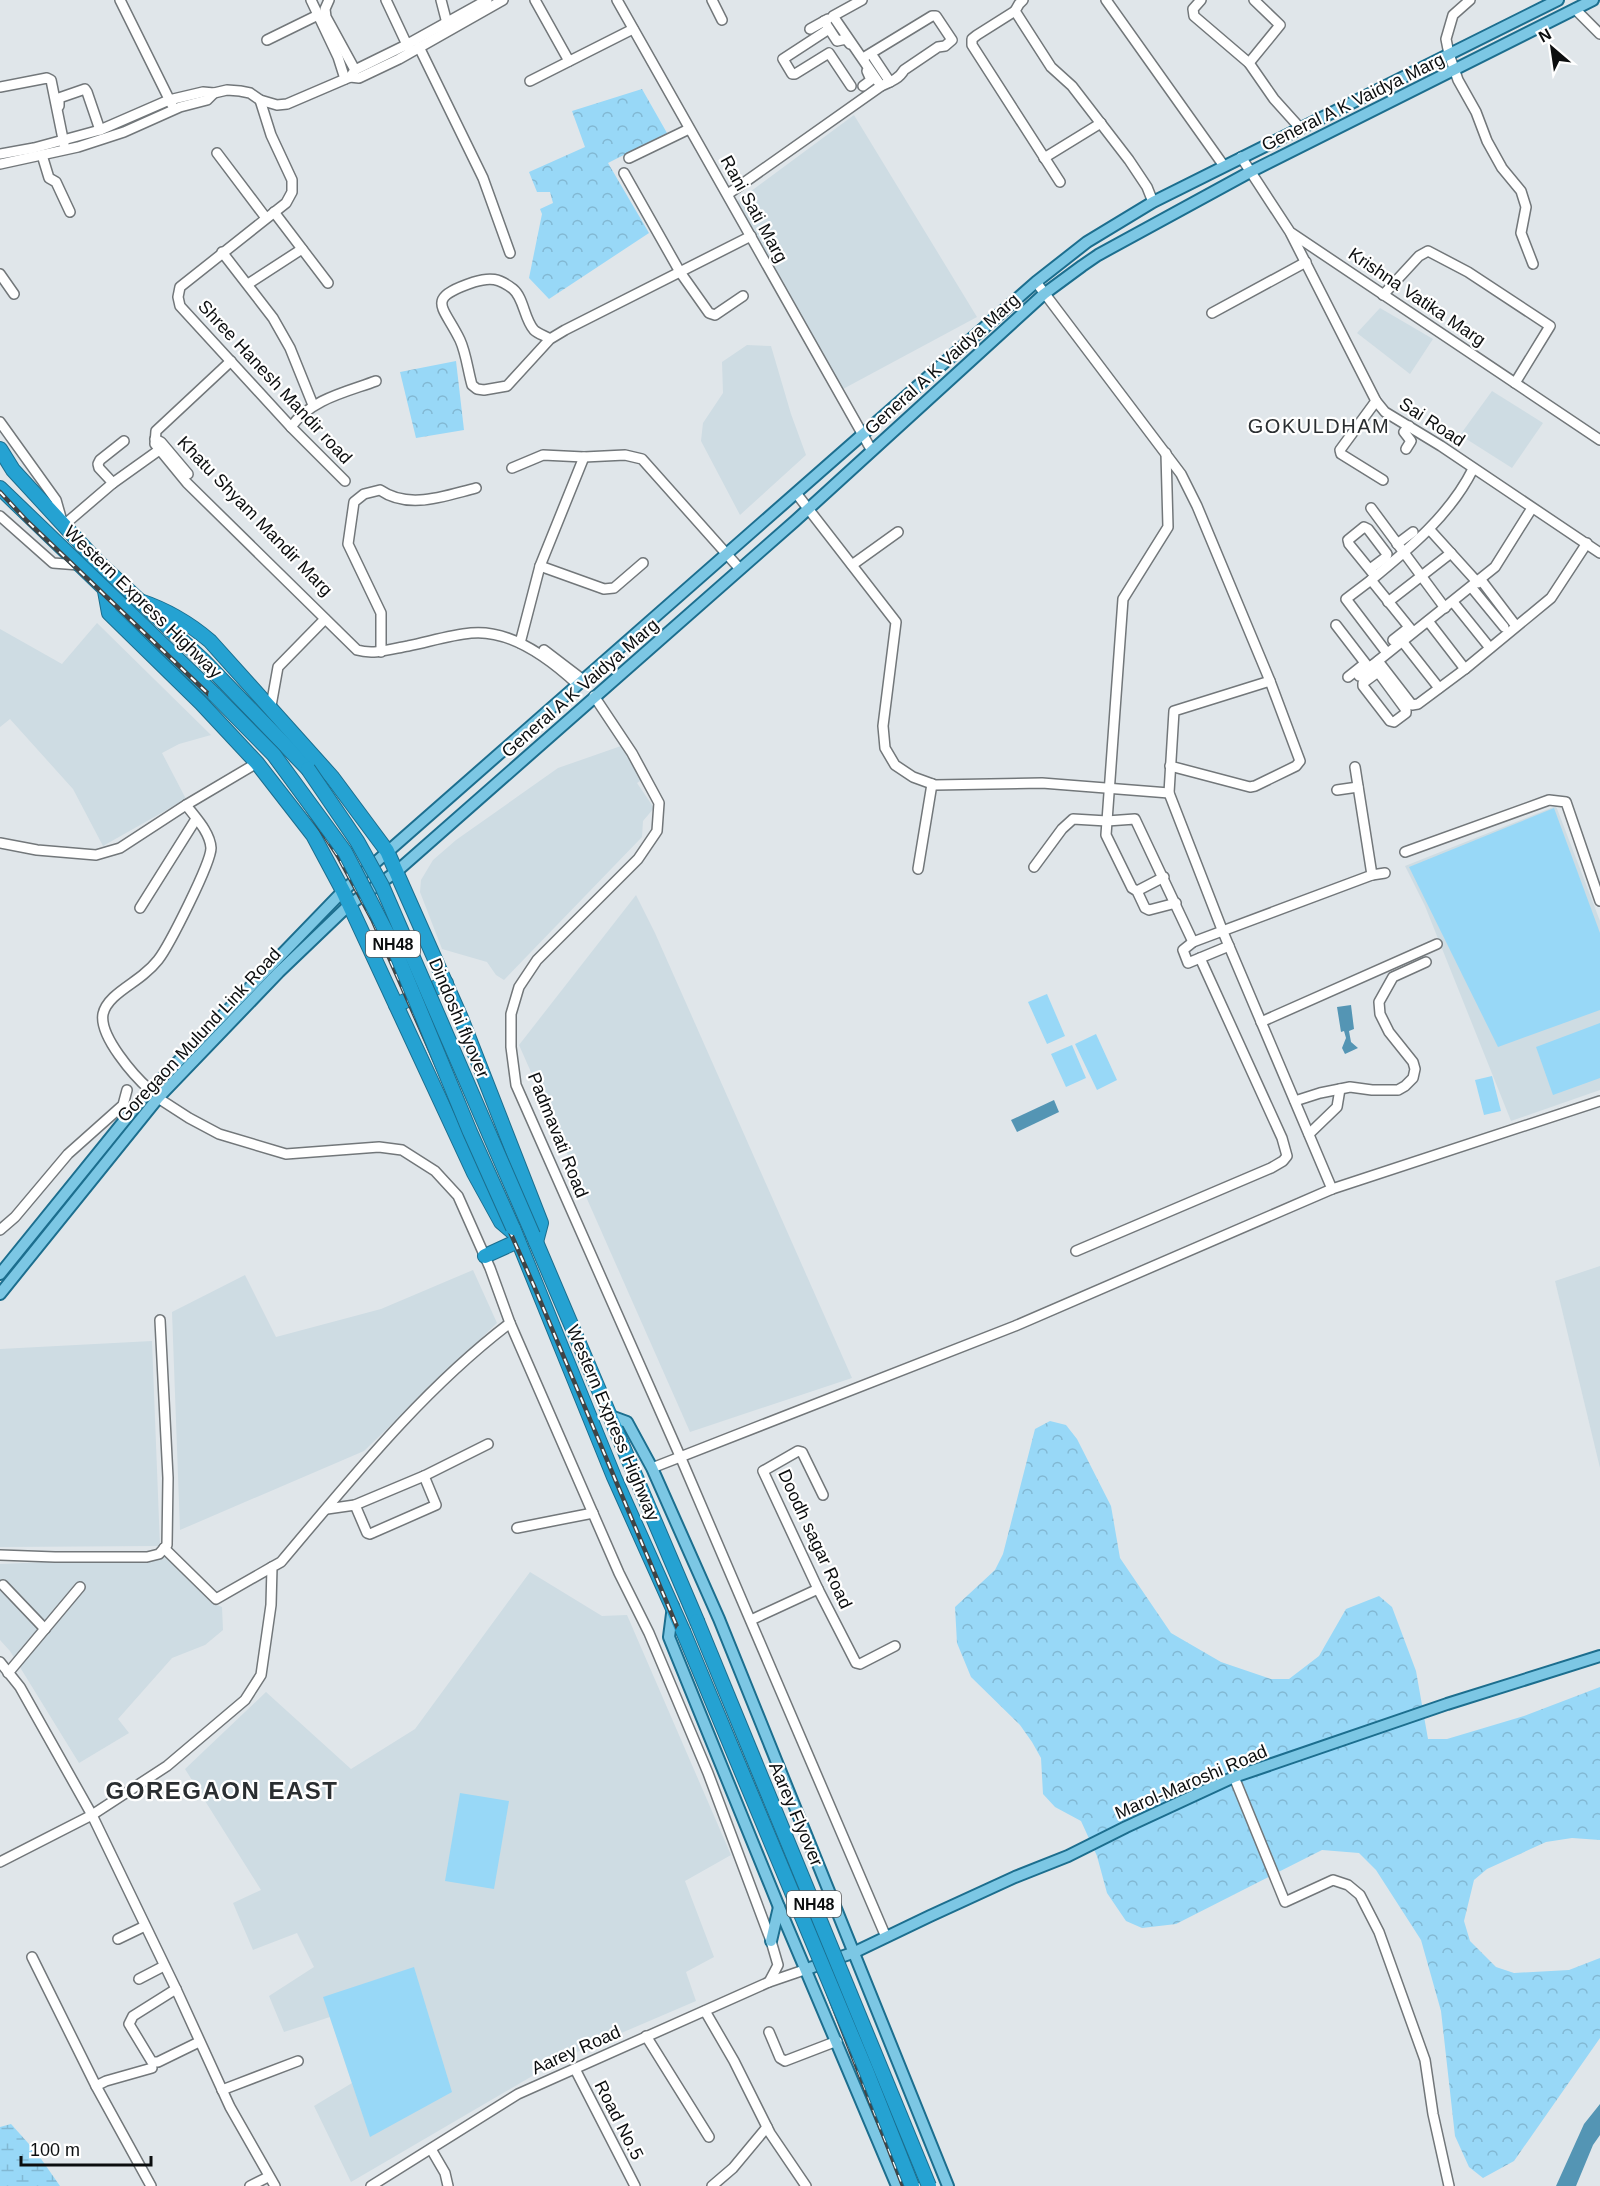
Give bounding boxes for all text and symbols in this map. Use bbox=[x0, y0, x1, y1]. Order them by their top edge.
north arrow bbox=[1522, 18, 1582, 78]
text: N bbox=[1536, 25, 1554, 46]
street label: General A K Vaidya Marg bbox=[1258, 49, 1448, 155]
street label: Rani Sati Marg bbox=[716, 152, 792, 266]
street label: Krishna Vatika Marg bbox=[1345, 244, 1489, 350]
street label: General A K Vaidya Marg bbox=[861, 289, 1023, 439]
street label: Shree Hanesh Mandir road bbox=[194, 296, 356, 468]
street label: Sai Road bbox=[1395, 393, 1469, 451]
district label: GOKULDHAM bbox=[1248, 415, 1390, 437]
street label: Khatu Shyam Mandir Marg bbox=[173, 432, 337, 600]
street label: Western Express Highway bbox=[60, 522, 226, 682]
street label: General A K Vaidya Marg bbox=[498, 615, 662, 761]
road number: NH48 bbox=[366, 931, 420, 957]
street label: Goregaon Mulund Link Road bbox=[113, 944, 285, 1126]
street label: Dindoshi flyover bbox=[425, 955, 493, 1081]
street label: Padmavati Road bbox=[524, 1070, 592, 1200]
street label: Western Express Highway bbox=[563, 1322, 663, 1524]
street label: Doodh sagar Road bbox=[774, 1466, 856, 1612]
street label: Marol-Maroshi Road bbox=[1112, 1741, 1270, 1823]
street label: Aarey Flyover bbox=[765, 1759, 827, 1869]
district label: GOREGAON EAST bbox=[106, 1777, 338, 1804]
road number: NH48 bbox=[787, 1891, 841, 1917]
street label: Aarey Road bbox=[529, 2022, 623, 2078]
street label: Road No.5 bbox=[591, 2077, 647, 2163]
scale bar bbox=[21, 2129, 152, 2167]
text: 100 m bbox=[30, 2140, 80, 2160]

